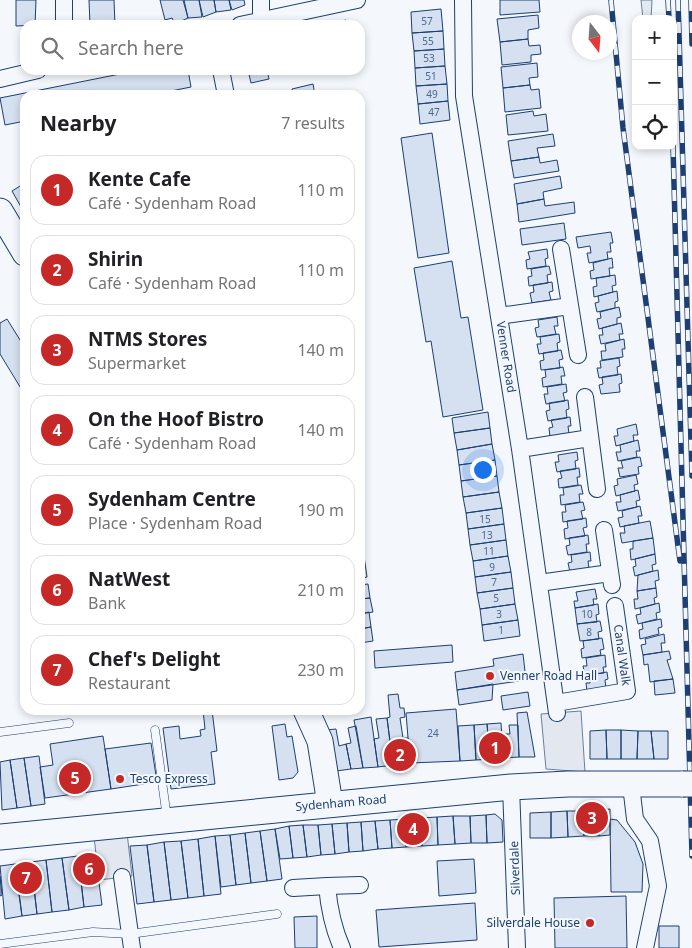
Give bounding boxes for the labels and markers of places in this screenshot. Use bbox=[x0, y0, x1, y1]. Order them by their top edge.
place label: Venner Road Hall bbox=[500, 667, 597, 684]
marker: Venner Road Hall bbox=[484, 670, 496, 682]
pin: 1 bbox=[479, 729, 511, 767]
pin: 2 bbox=[384, 736, 416, 774]
pin: 5 bbox=[59, 759, 91, 797]
place label: Tesco Express bbox=[130, 770, 208, 787]
marker: Tesco Express bbox=[114, 773, 126, 785]
pin: 3 bbox=[576, 799, 608, 837]
pin: 4 bbox=[397, 810, 429, 848]
pin: 6 bbox=[73, 850, 105, 888]
pin: 7 bbox=[10, 859, 42, 897]
place label: Silverdale House bbox=[486, 914, 580, 931]
marker: Silverdale House bbox=[584, 917, 596, 929]

